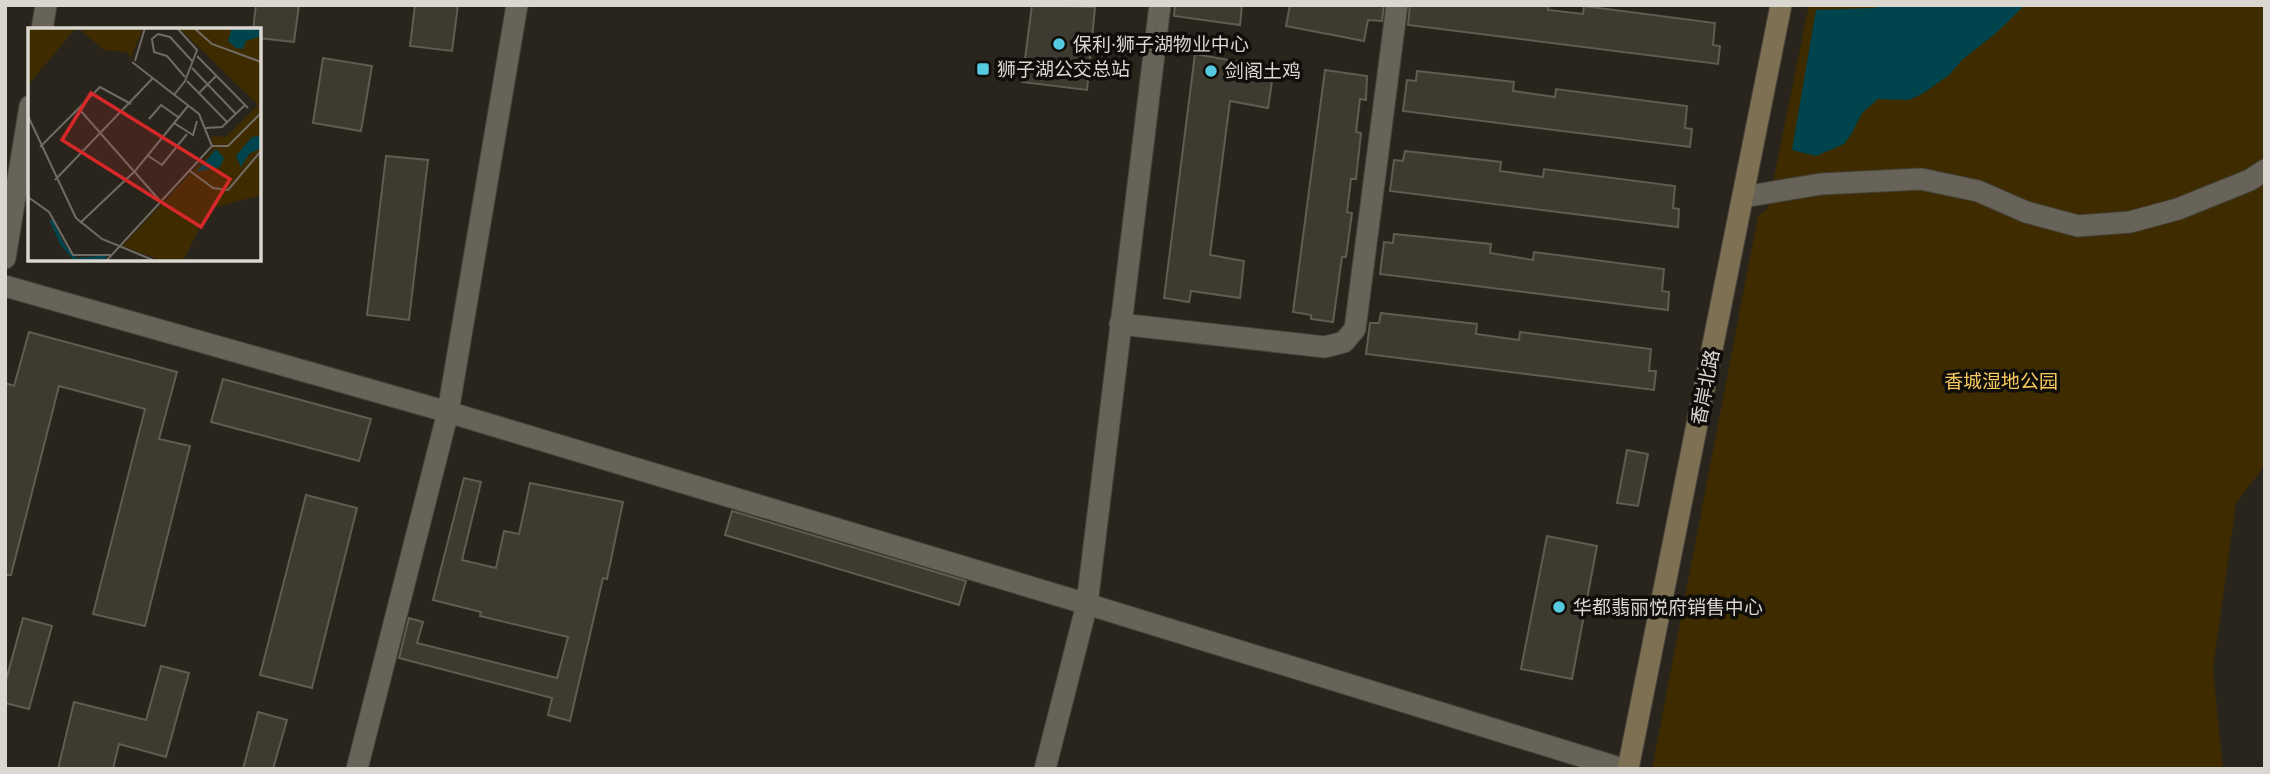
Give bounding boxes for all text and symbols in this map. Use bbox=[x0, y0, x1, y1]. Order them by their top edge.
inset map bbox=[28, 28, 261, 261]
place label: 保利·狮子湖物业中心 bbox=[1073, 32, 1249, 56]
marker: 保利·狮子湖物业中心 bbox=[1051, 36, 1067, 52]
place label: 狮子湖公交总站 bbox=[997, 57, 1130, 81]
place label: 剑阁土鸡 bbox=[1225, 59, 1301, 83]
marker: 狮子湖公交总站 bbox=[975, 61, 991, 77]
marker: 剑阁土鸡 bbox=[1203, 63, 1219, 79]
street label: 香岸北路 bbox=[1686, 347, 1724, 427]
park label: 香城湿地公园 bbox=[1944, 369, 2058, 393]
place label: 华都翡丽悦府销售中心 bbox=[1573, 595, 1763, 619]
marker: 华都翡丽悦府销售中心 bbox=[1551, 599, 1567, 615]

